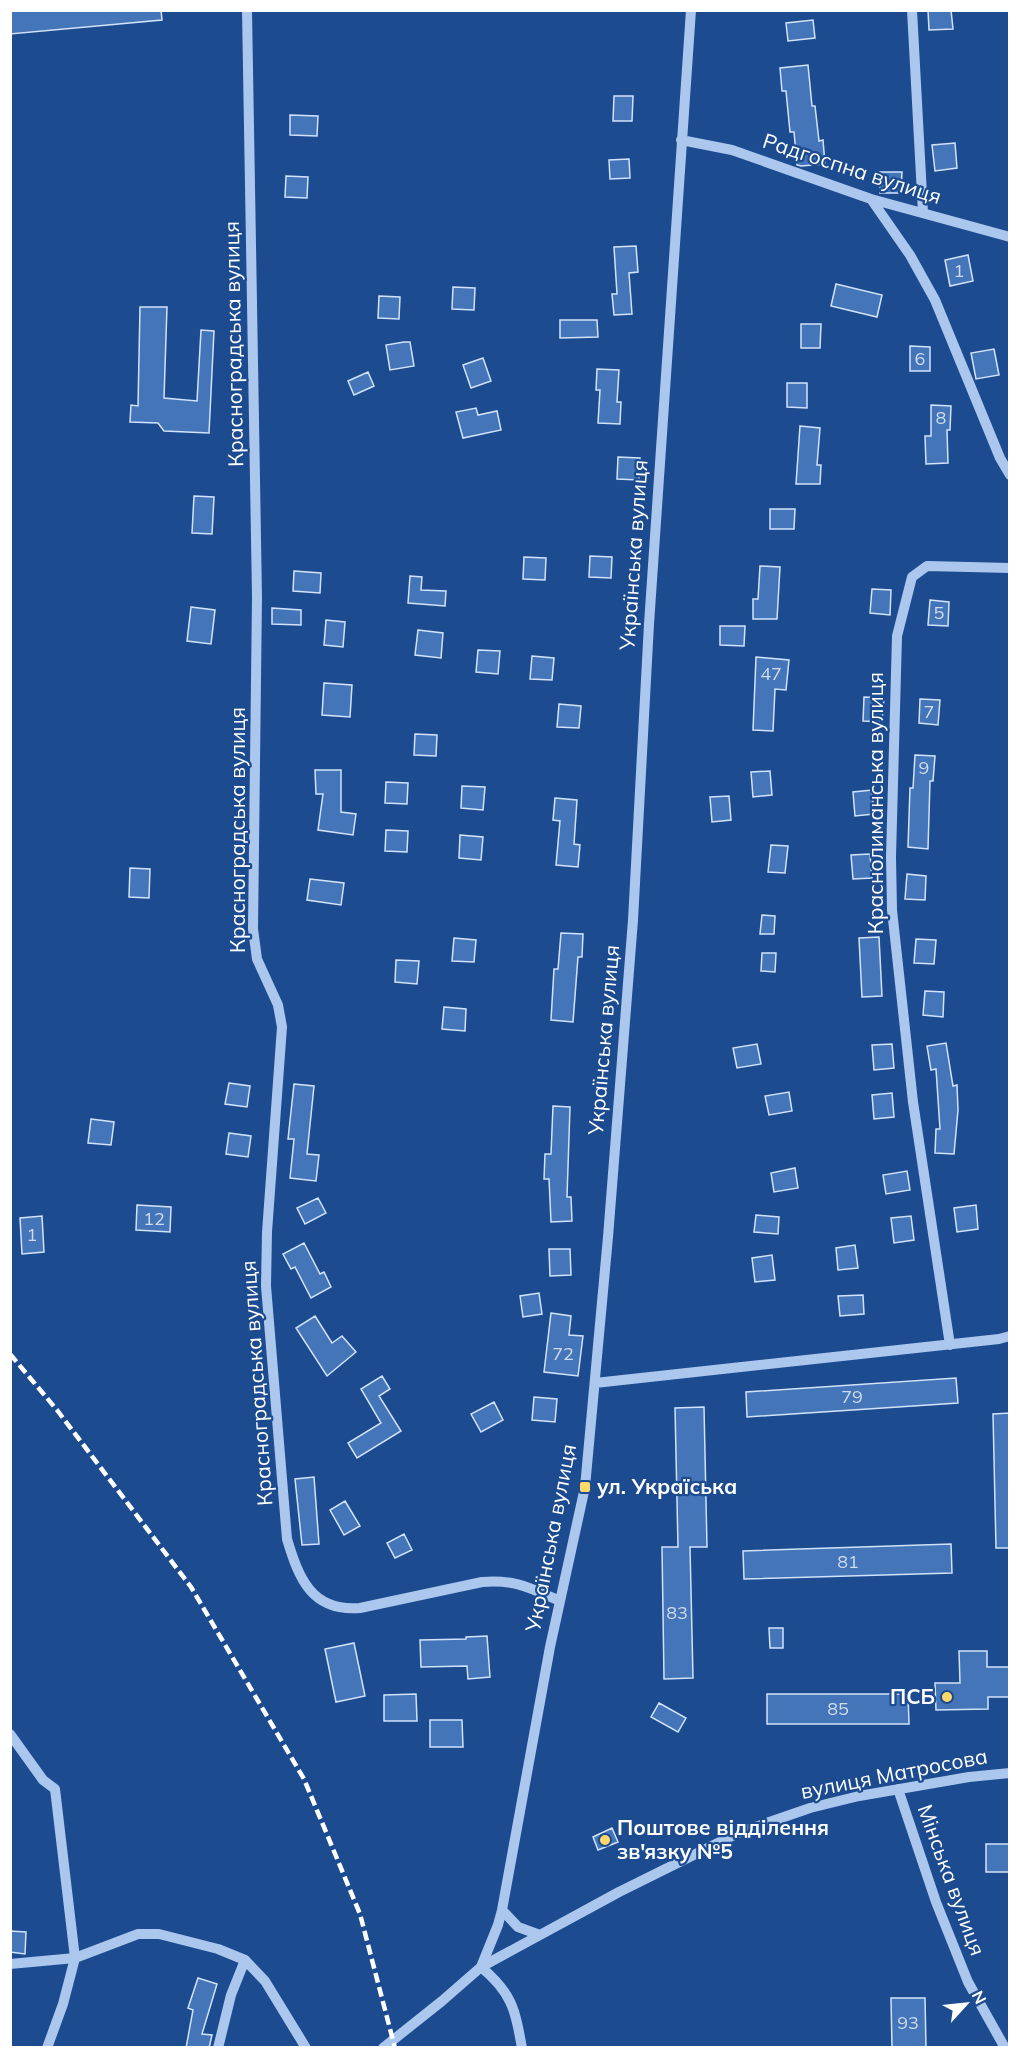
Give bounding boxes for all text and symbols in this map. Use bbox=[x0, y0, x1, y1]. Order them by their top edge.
street label: Радгоспна вулиця bbox=[760, 127, 945, 209]
street label: Красноградська вулиця bbox=[218, 221, 248, 467]
house number: 1 bbox=[954, 259, 964, 282]
house number: 6 bbox=[915, 347, 925, 370]
house number: 8 bbox=[936, 406, 946, 429]
street label: Українська вулиця bbox=[613, 459, 653, 652]
house number: 5 bbox=[934, 601, 945, 624]
house number: 47 bbox=[760, 662, 782, 685]
street label: Краснолиманська вулиця bbox=[862, 672, 888, 934]
house number: 7 bbox=[924, 700, 934, 723]
street label: Красноградська вулиця bbox=[224, 707, 250, 953]
house number: 9 bbox=[919, 756, 929, 779]
street label: Українська вулиця bbox=[582, 944, 624, 1137]
house number: 12 bbox=[143, 1207, 165, 1230]
house number: 1 bbox=[27, 1223, 37, 1246]
street label: Красноградська вулиця bbox=[234, 1260, 278, 1507]
house number: 72 bbox=[552, 1342, 574, 1365]
house number: 79 bbox=[841, 1385, 863, 1408]
street label: Українська вулиця bbox=[519, 1442, 581, 1635]
place label: ул. Україська bbox=[597, 1473, 737, 1499]
marker: ул. Україська bbox=[578, 1480, 592, 1494]
house number: 81 bbox=[837, 1550, 859, 1573]
house number: 83 bbox=[666, 1601, 688, 1624]
place label: ПСБ bbox=[890, 1683, 935, 1709]
marker: ПСБ bbox=[940, 1690, 954, 1704]
house number: 85 bbox=[827, 1697, 849, 1720]
street label: вулиця Матросова bbox=[798, 1742, 989, 1804]
street label: Мінська вулиця bbox=[913, 1800, 991, 1959]
place label: Поштове відділення зв'язку №5 bbox=[617, 1814, 829, 1864]
marker: Поштове відділення зв'язку №5 bbox=[598, 1833, 612, 1847]
north arrow bbox=[936, 1974, 996, 2034]
text: N bbox=[968, 1987, 991, 2007]
house number: 93 bbox=[897, 2011, 919, 2034]

